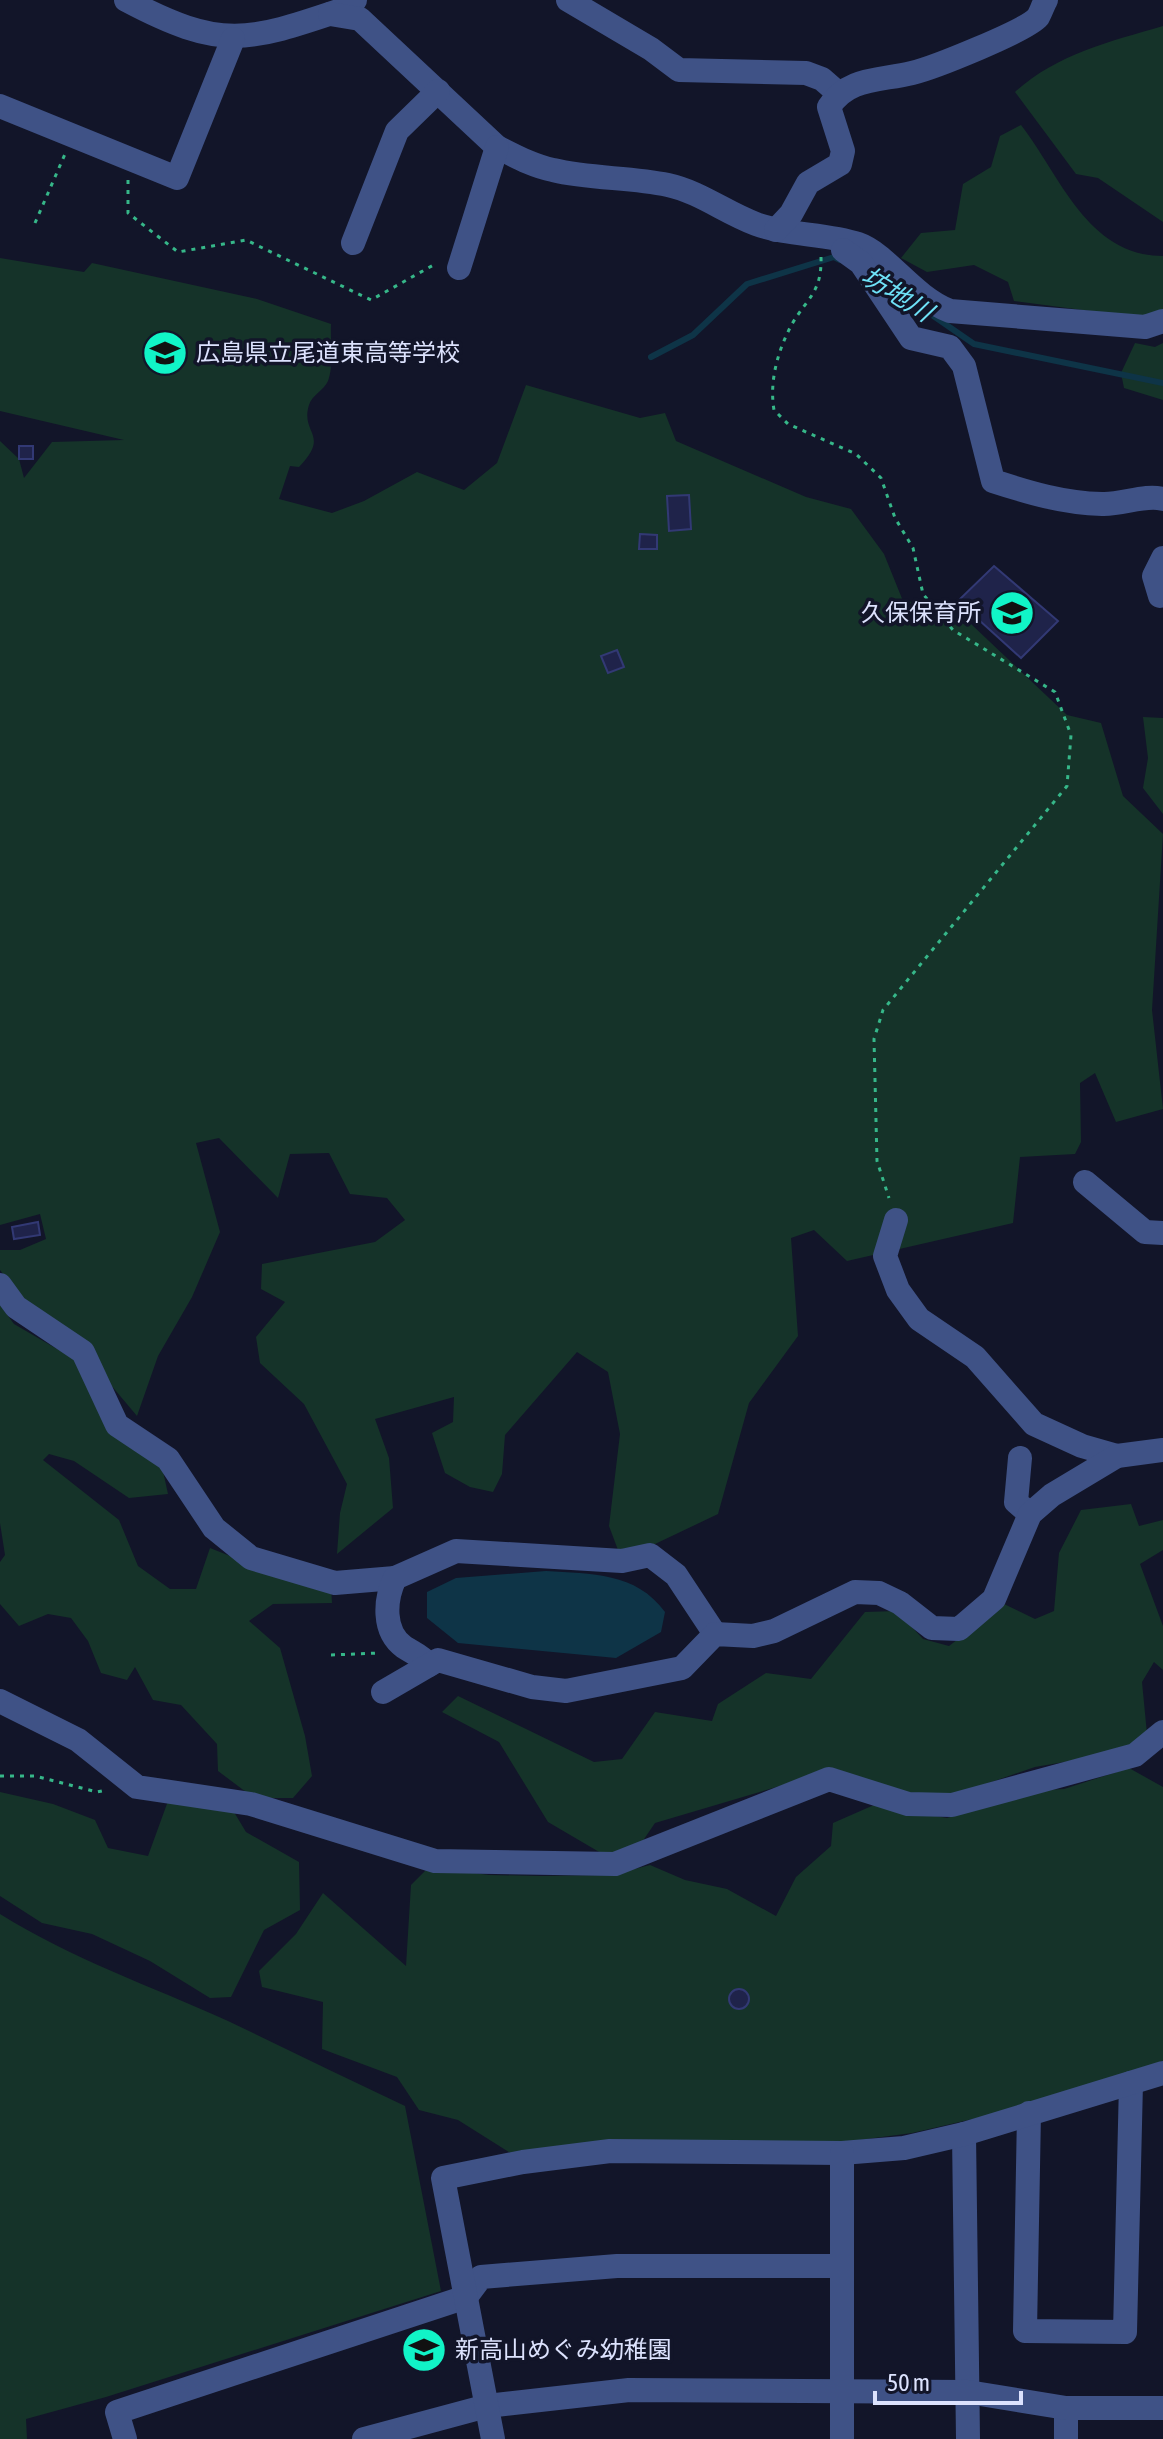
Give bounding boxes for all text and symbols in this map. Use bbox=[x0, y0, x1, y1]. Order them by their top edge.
water label: 坊地川 bbox=[856, 261, 941, 329]
school or university icon: 広島県立尾道東高等学校 bbox=[141, 329, 189, 377]
place label: 広島県立尾道東高等学校 bbox=[196, 339, 460, 366]
school or university icon: 久保保育所 bbox=[988, 589, 1036, 637]
place label: 久保保育所 bbox=[861, 599, 981, 626]
school or university icon: 新高山めぐみ幼稚園 bbox=[400, 2326, 448, 2374]
place label: 新高山めぐみ幼稚園 bbox=[455, 2336, 672, 2363]
scale bar bbox=[875, 2355, 1021, 2405]
text: 50 m bbox=[887, 2369, 930, 2396]

